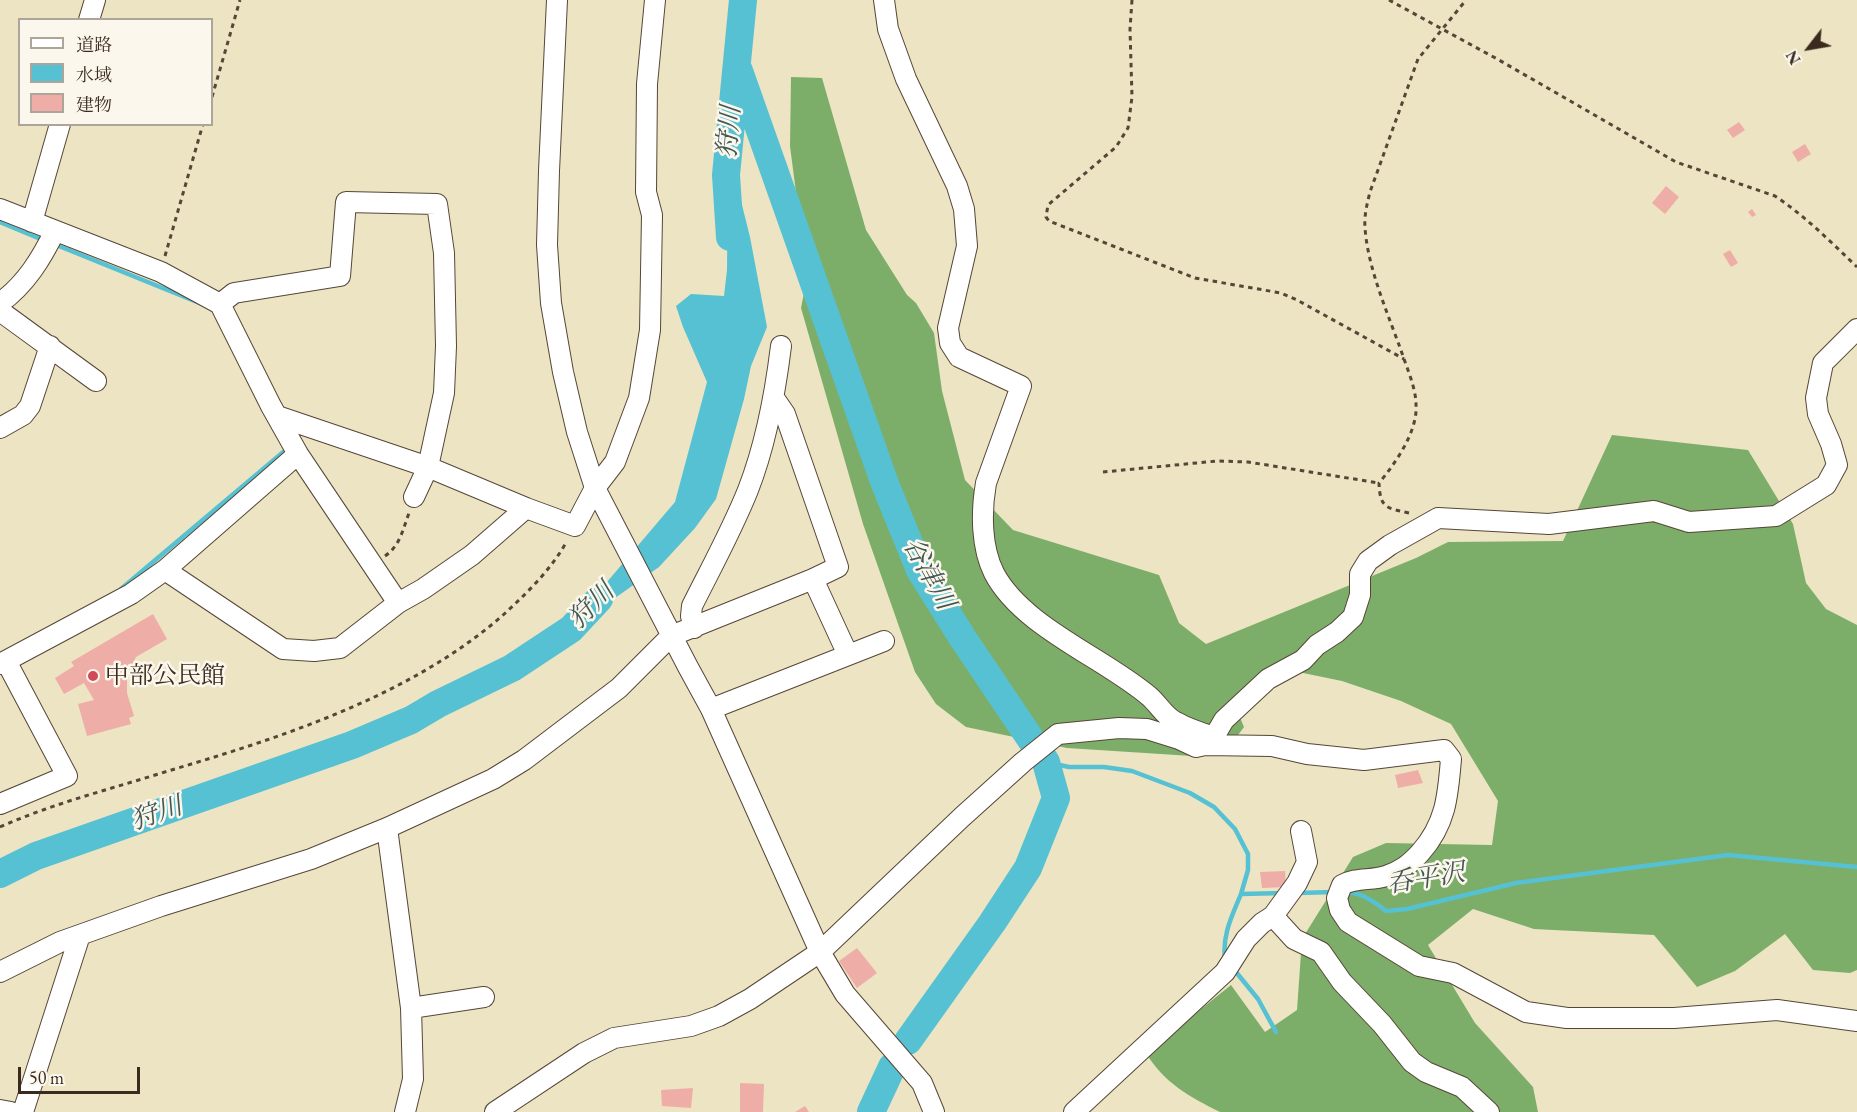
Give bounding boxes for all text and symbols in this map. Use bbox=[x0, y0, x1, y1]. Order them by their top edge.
legend bbox=[18, 18, 213, 126]
north arrow bbox=[1779, 18, 1839, 78]
text: 道路 bbox=[76, 33, 112, 56]
text: N bbox=[1781, 47, 1805, 68]
text: 水域 bbox=[76, 63, 112, 86]
text: 建物 bbox=[76, 93, 112, 116]
water label: 狩川 bbox=[712, 105, 748, 159]
water label: 谷津川 bbox=[895, 532, 961, 616]
water label: 狩川 bbox=[563, 577, 621, 635]
place label: 中部公民館 bbox=[105, 662, 225, 690]
marker: 中部公民館 bbox=[86, 669, 100, 683]
water label: 狩川 bbox=[127, 791, 187, 837]
water label: 呑平沢 bbox=[1385, 857, 1467, 901]
scale bar bbox=[21, 1055, 142, 1093]
text: 50 m bbox=[29, 1066, 64, 1089]

